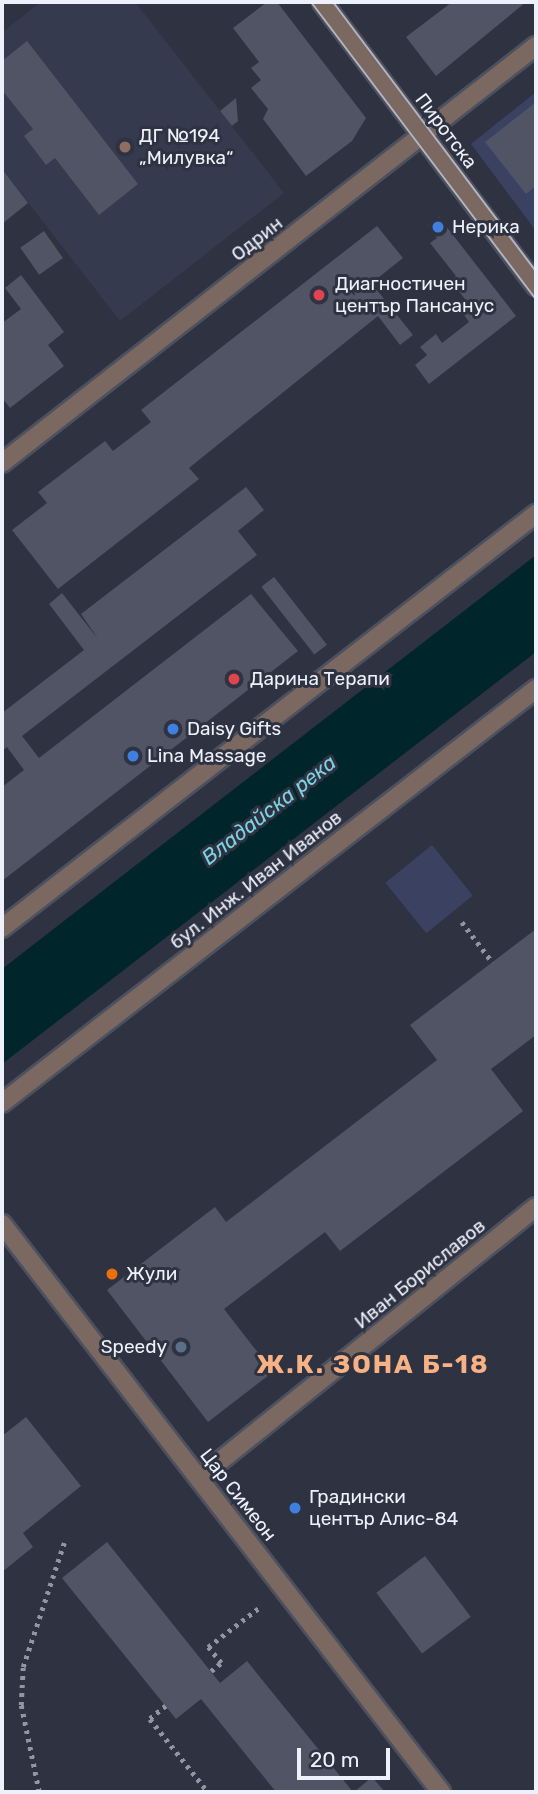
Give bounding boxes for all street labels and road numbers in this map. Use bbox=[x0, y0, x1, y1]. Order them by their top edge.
street label: Пиротска bbox=[410, 89, 482, 173]
street label: Одрин bbox=[227, 212, 287, 266]
street label: бул. Инж. Иван Иванов bbox=[166, 806, 346, 954]
street label: Иван Бориславов bbox=[350, 1214, 490, 1334]
street label: Цар Симеон bbox=[195, 1444, 281, 1546]

